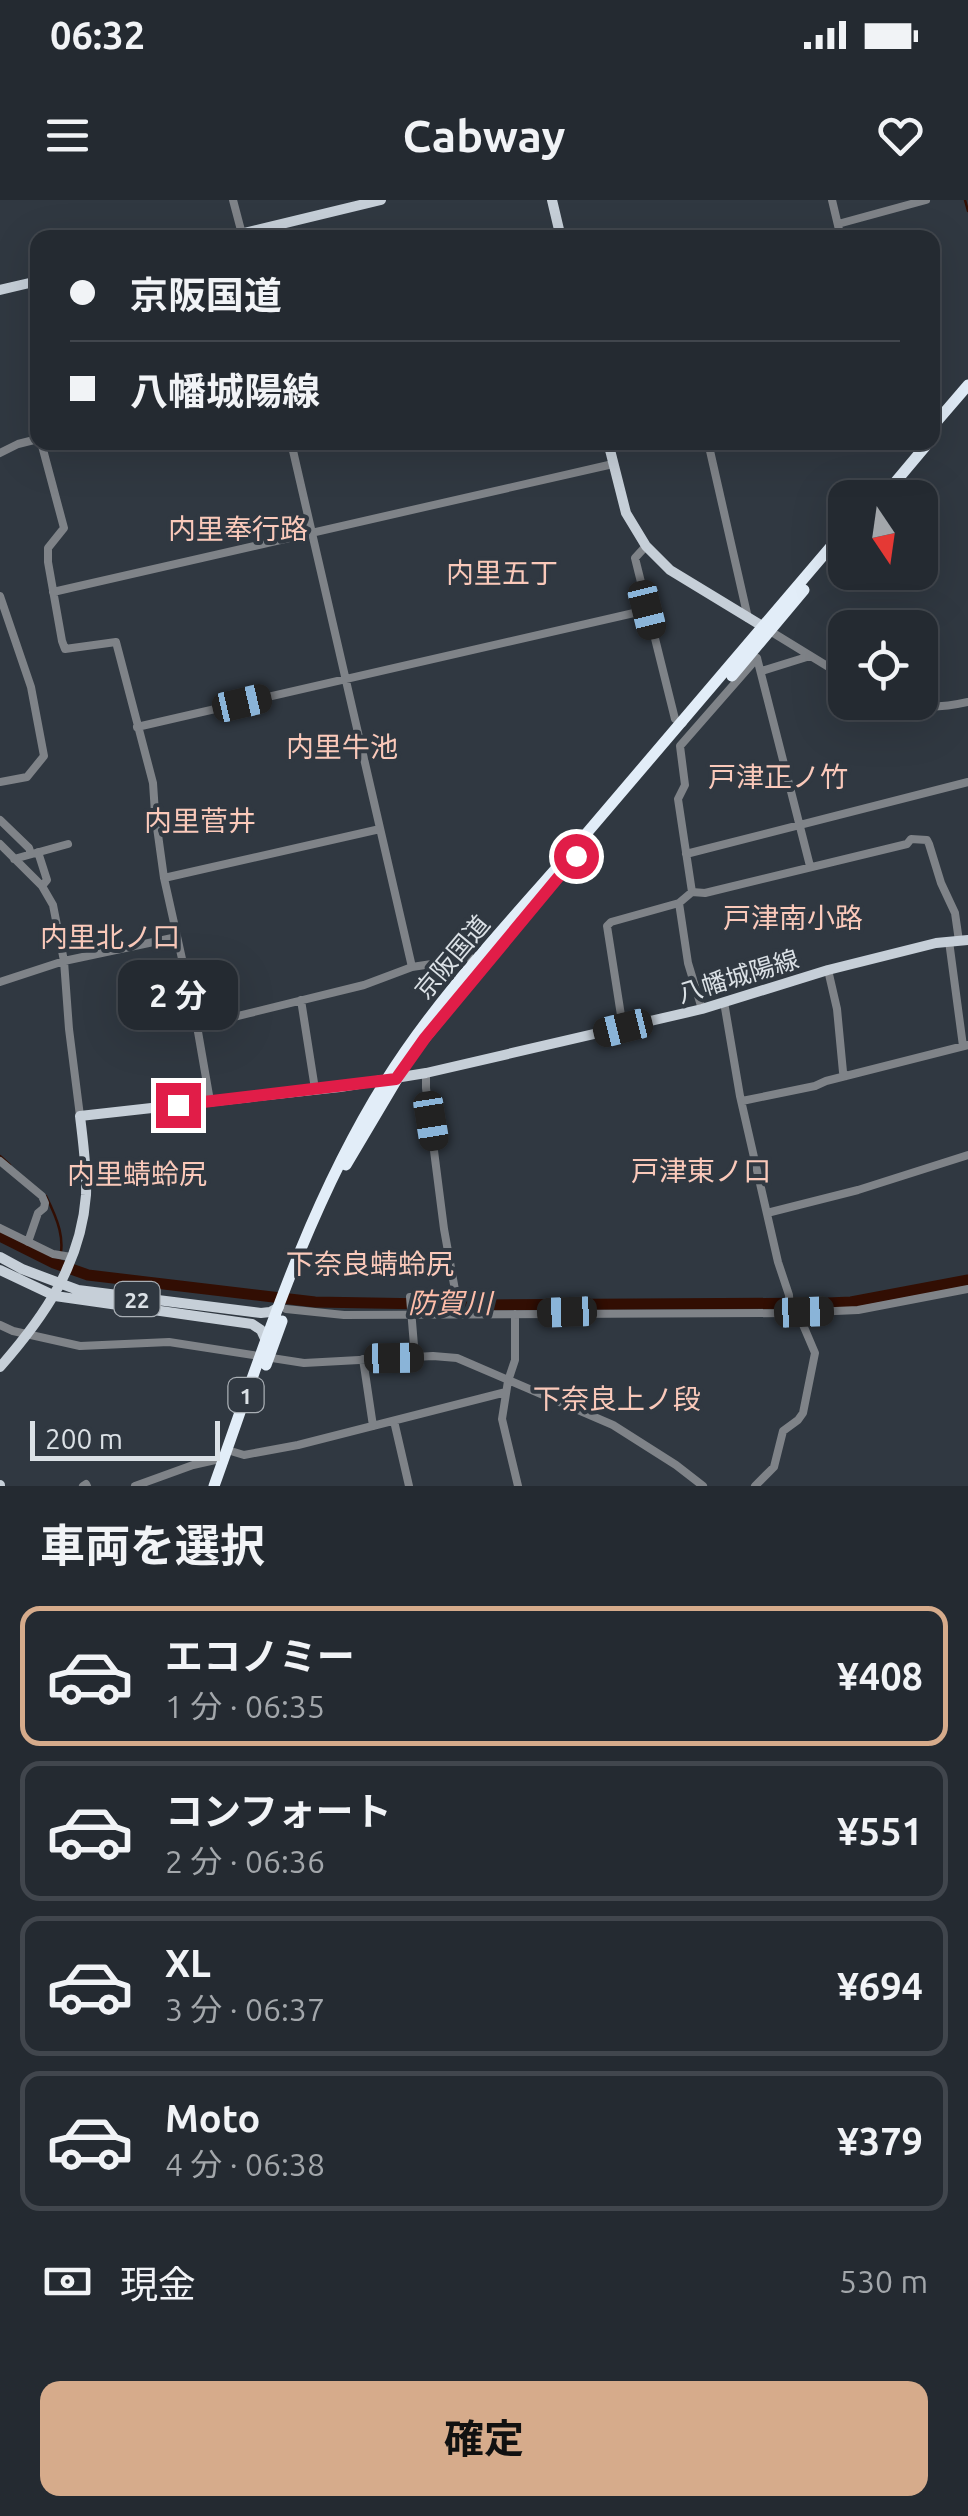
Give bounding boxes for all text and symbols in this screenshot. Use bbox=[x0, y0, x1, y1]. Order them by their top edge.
text: 06:32 bbox=[50, 14, 145, 56]
icon: menu bbox=[40, 108, 95, 163]
icon: heart bbox=[873, 108, 928, 163]
text: Cabway bbox=[403, 110, 565, 161]
text: 京阪国道 bbox=[130, 274, 282, 316]
text: 八幡城陽線 bbox=[130, 370, 320, 412]
north arrow bbox=[828, 480, 938, 590]
map controls bbox=[828, 480, 938, 720]
district label: 内里奉行路 bbox=[168, 513, 308, 544]
district label: 内里五丁 bbox=[446, 557, 558, 588]
car bbox=[625, 577, 669, 643]
button: locate bbox=[828, 610, 938, 720]
car bbox=[209, 682, 275, 724]
district label: 内里牛池 bbox=[286, 731, 398, 762]
district label: 戸津正ノ竹 bbox=[708, 761, 848, 792]
district label: 内里菅井 bbox=[144, 805, 256, 836]
route start bbox=[554, 834, 599, 879]
district label: 戸津南小路 bbox=[723, 902, 863, 933]
street label: 京阪国道 bbox=[409, 910, 495, 1004]
district label: 内里北ノ口 bbox=[40, 921, 180, 952]
street label: 八幡城陽線 bbox=[674, 944, 802, 1008]
callout: 2 分 bbox=[118, 960, 238, 1030]
text: 2 分 bbox=[149, 977, 207, 1013]
car bbox=[590, 1006, 656, 1050]
route end bbox=[156, 1083, 201, 1128]
car bbox=[411, 1089, 451, 1153]
district label: 戸津東ノ口 bbox=[631, 1155, 771, 1186]
district label: 内里蜻蛉尻 bbox=[67, 1158, 207, 1189]
district label: 下奈良蜻蛉尻 bbox=[286, 1248, 454, 1279]
road number: 22 bbox=[114, 1282, 160, 1316]
water label: 防賀川 bbox=[408, 1287, 495, 1318]
car bbox=[536, 1296, 598, 1328]
car bbox=[773, 1296, 835, 1328]
car bbox=[364, 1342, 424, 1374]
road number: 1 bbox=[228, 1378, 264, 1412]
district label: 下奈良上ノ段 bbox=[533, 1383, 701, 1414]
scale bar bbox=[30, 1416, 220, 1460]
text: 200 m bbox=[45, 1423, 123, 1454]
text: 車両を選択 bbox=[40, 1520, 265, 1571]
icon: car bbox=[45, 1631, 135, 1721]
text: エコノミー bbox=[165, 1635, 355, 1677]
text: ¥408 bbox=[837, 1655, 923, 1697]
text: 1 分 · 06:35 bbox=[165, 1688, 325, 1724]
icon: car bbox=[45, 1786, 135, 1876]
text: コンフォート bbox=[165, 1790, 392, 1832]
text: ¥551 bbox=[837, 1810, 923, 1852]
text: 2 分 · 06:36 bbox=[165, 1843, 325, 1879]
icon: car bbox=[45, 1941, 135, 2031]
text: XL bbox=[165, 1942, 211, 1984]
text: ¥694 bbox=[837, 1965, 923, 2007]
text: 3 分 · 06:37 bbox=[165, 1991, 325, 2027]
icon: car bbox=[45, 2096, 135, 2186]
text: Moto bbox=[165, 2097, 260, 2139]
text: ¥379 bbox=[837, 2120, 923, 2162]
text: 4 分 · 06:38 bbox=[165, 2146, 325, 2182]
icon: cash bbox=[40, 2254, 95, 2309]
text: 現金 bbox=[120, 2263, 196, 2305]
text: 530 m bbox=[839, 2263, 928, 2299]
button: 確定 bbox=[40, 2381, 928, 2496]

